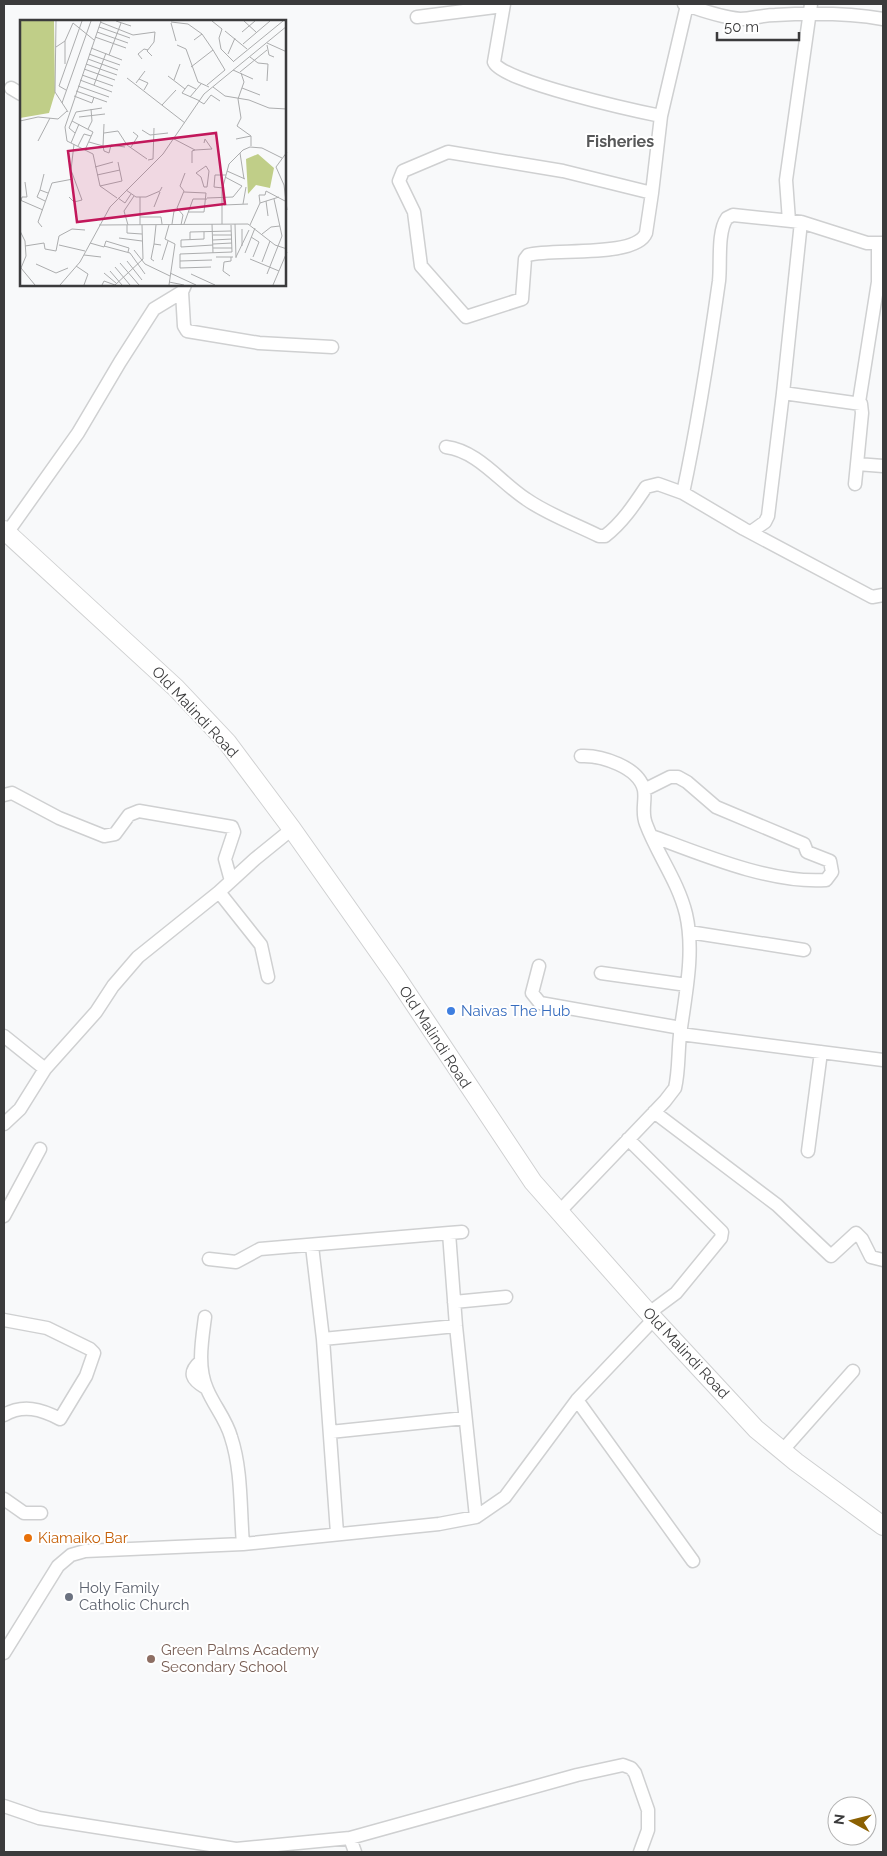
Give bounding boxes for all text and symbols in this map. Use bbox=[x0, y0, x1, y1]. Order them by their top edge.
scale bar bbox=[717, 10, 800, 42]
text: 50 m bbox=[724, 18, 759, 36]
inset map bbox=[20, 20, 286, 286]
district label: Fisheries bbox=[586, 132, 654, 151]
street label: Old Malindi Road bbox=[148, 663, 242, 761]
street label: Old Malindi Road bbox=[395, 983, 475, 1091]
place label: Naivas The Hub bbox=[461, 1002, 570, 1020]
marker: Naivas The Hub bbox=[445, 1005, 457, 1017]
street label: Old Malindi Road bbox=[639, 1304, 733, 1402]
place label: Kiamaiko Bar bbox=[38, 1529, 129, 1547]
marker: Kiamaiko Bar bbox=[22, 1532, 34, 1544]
place label: Holy Family Catholic Church bbox=[79, 1579, 189, 1614]
marker: Holy Family Catholic Church bbox=[63, 1591, 75, 1603]
place label: Green Palms Academy Secondary School bbox=[161, 1641, 319, 1676]
marker: Green Palms Academy Secondary School bbox=[145, 1653, 157, 1665]
north arrow bbox=[827, 1796, 877, 1846]
text: N bbox=[831, 1813, 848, 1826]

